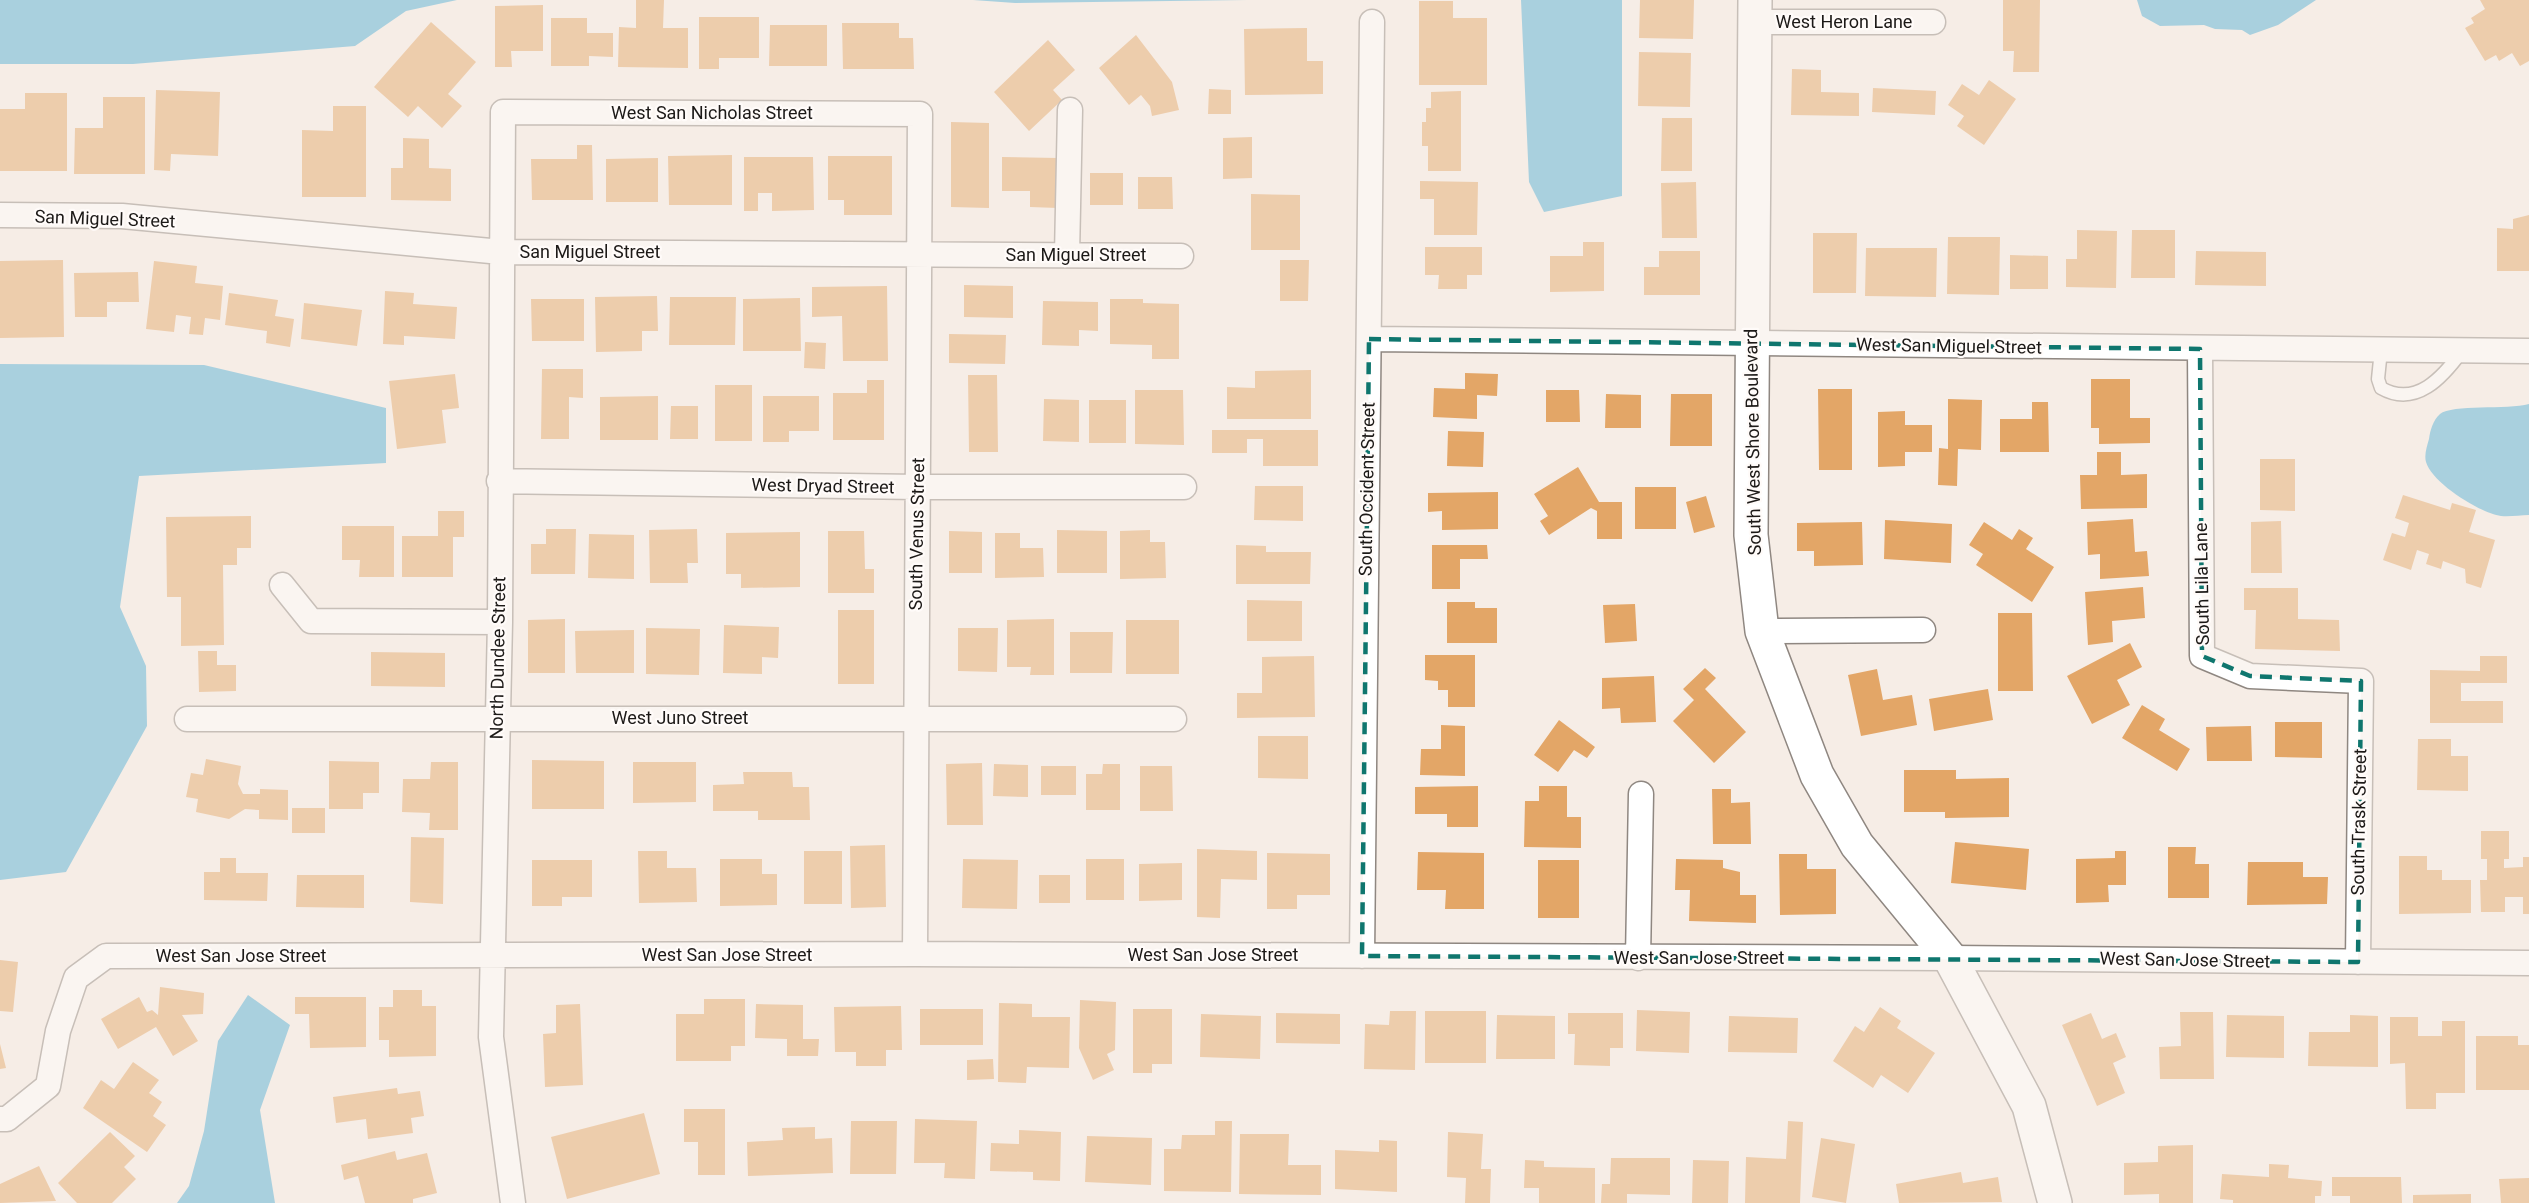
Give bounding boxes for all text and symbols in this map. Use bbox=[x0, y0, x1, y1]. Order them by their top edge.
street label: West Heron Lane bbox=[1776, 11, 1912, 32]
street label: West San Nicholas Street bbox=[611, 102, 813, 123]
street label: San Miguel Street bbox=[34, 206, 176, 231]
street label: San Miguel Street bbox=[520, 241, 661, 262]
street label: San Miguel Street bbox=[1006, 244, 1147, 265]
street label: South West Shore Boulevard bbox=[1740, 329, 1765, 555]
street label: West San Miguel Street bbox=[1856, 333, 2042, 358]
street label: South Occident Street bbox=[1354, 402, 1379, 576]
street label: South Venus Street bbox=[905, 457, 928, 611]
street label: West Dryad Street bbox=[751, 474, 895, 497]
street label: South Lila Lane bbox=[2190, 522, 2213, 646]
street label: North Dundee Street bbox=[486, 576, 509, 740]
street label: West Juno Street bbox=[612, 707, 749, 728]
street label: South Trask Street bbox=[2347, 748, 2370, 896]
street label: West San Jose Street bbox=[642, 944, 812, 965]
street label: West San Jose Street bbox=[1128, 944, 1298, 965]
street label: West San Jose Street bbox=[156, 945, 326, 966]
street label: West San Jose Street bbox=[1614, 947, 1784, 968]
street label: West San Jose Street bbox=[2099, 948, 2271, 971]

